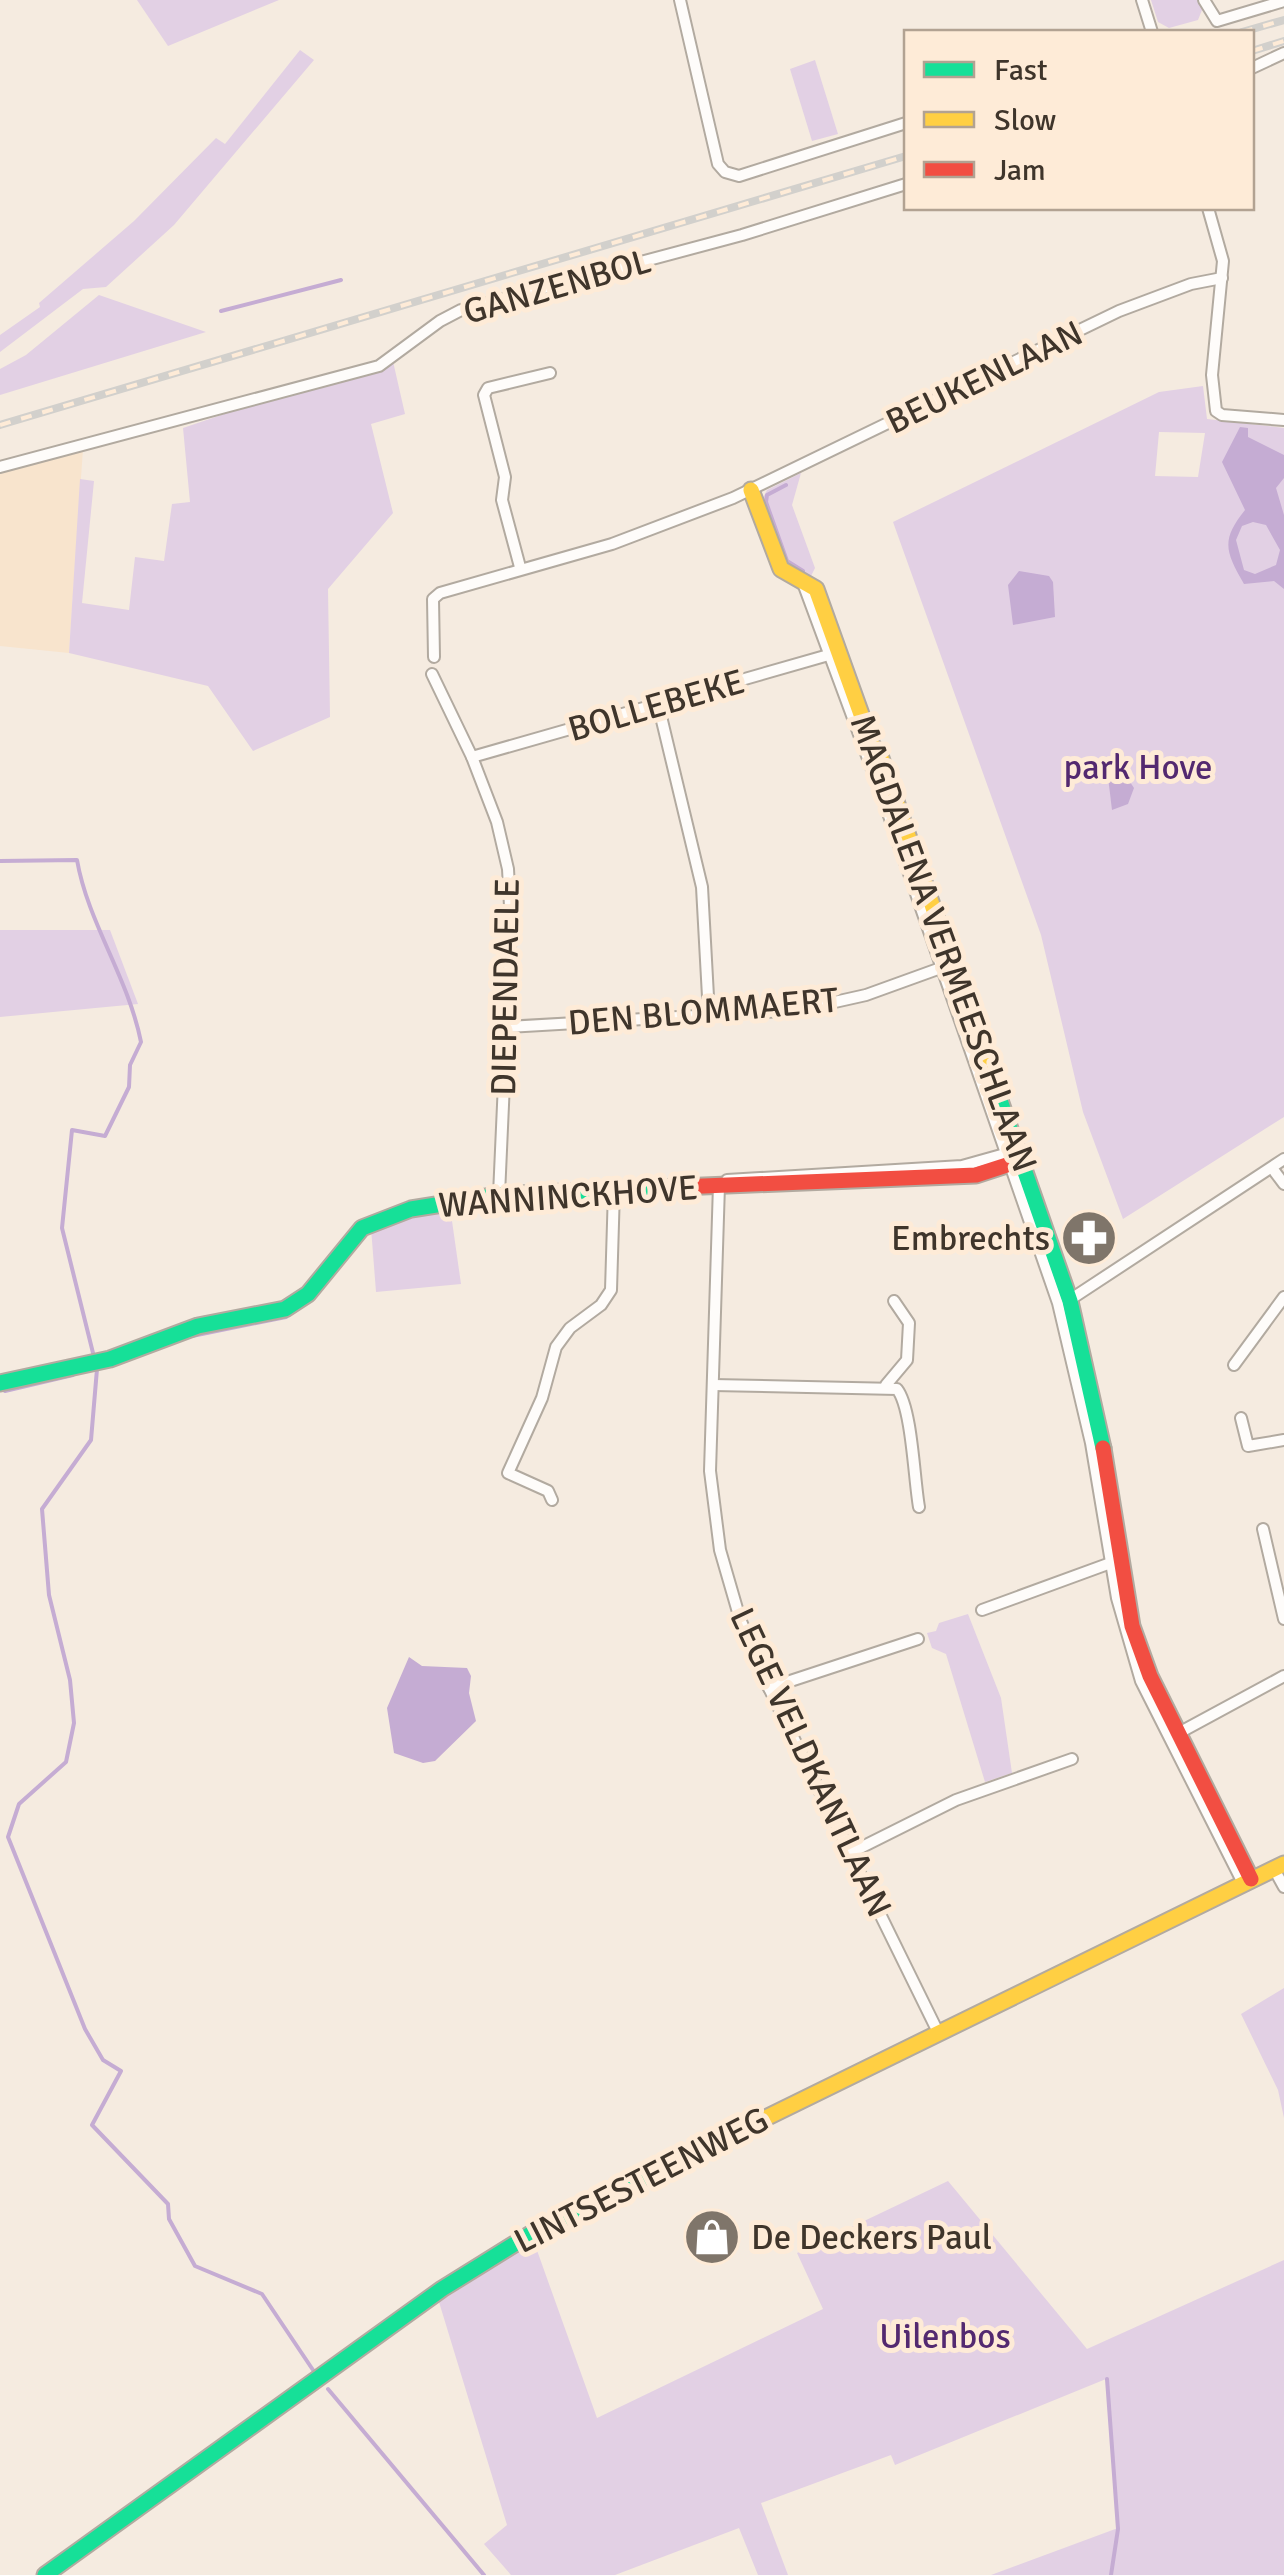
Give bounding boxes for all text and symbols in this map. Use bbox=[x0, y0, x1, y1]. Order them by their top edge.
legend bbox=[904, 30, 1254, 210]
text: Fast bbox=[994, 52, 1047, 89]
text: Slow bbox=[994, 102, 1056, 139]
text: Jam bbox=[994, 152, 1046, 189]
street label: GANZENBOL bbox=[459, 239, 656, 334]
street label: BEUKENLAAN bbox=[879, 311, 1090, 444]
street label: BOLLEBEKE bbox=[563, 660, 749, 751]
street label: MAGDALENA VERMEESCHLAAN bbox=[841, 709, 1046, 1178]
park label: park Hove bbox=[1064, 746, 1212, 789]
street label: DIEPENDAELE bbox=[482, 878, 529, 1096]
street label: DEN BLOMMAERT bbox=[566, 978, 840, 1045]
street label: WANNINCKHOVE bbox=[437, 1166, 699, 1227]
pharmacy icon: Embrechts bbox=[1059, 1208, 1119, 1268]
place label: Embrechts bbox=[891, 1217, 1050, 1260]
street label: LEGE VELDKANTLAAN bbox=[720, 1601, 901, 1923]
street label: LINTSESTEENWEG bbox=[507, 2098, 775, 2263]
shop icon: De Deckers Paul bbox=[682, 2207, 742, 2267]
place label: De Deckers Paul bbox=[751, 2216, 992, 2259]
park label: Uilenbos bbox=[879, 2315, 1011, 2358]

